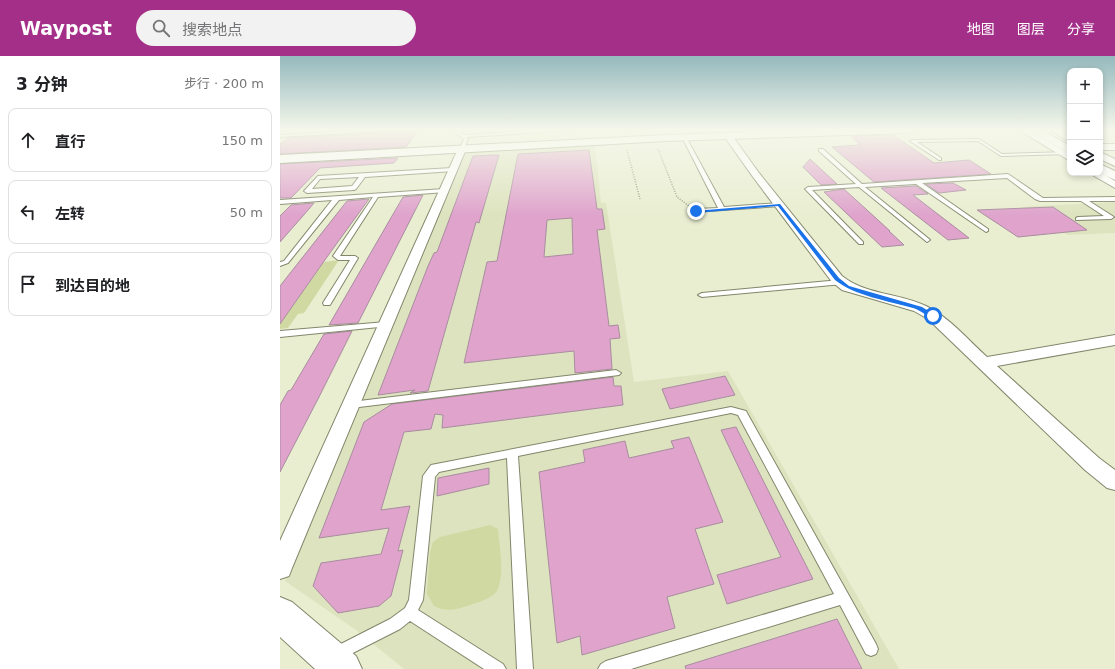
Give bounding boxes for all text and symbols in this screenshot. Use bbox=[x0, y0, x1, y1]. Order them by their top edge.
search box bbox=[136, 10, 416, 46]
text: Waypost bbox=[20, 17, 112, 39]
icon: search bbox=[150, 17, 172, 39]
text: 搜索地点 bbox=[182, 21, 242, 39]
text: 地图 bbox=[967, 21, 995, 37]
text: 图层 bbox=[1017, 21, 1045, 37]
text: 分享 bbox=[1067, 21, 1095, 37]
map controls bbox=[1067, 68, 1103, 176]
button: + bbox=[1067, 68, 1103, 104]
text: 3 分钟 bbox=[16, 74, 68, 94]
text: 步行 · 200 m bbox=[184, 76, 264, 91]
button: − bbox=[1067, 104, 1103, 140]
icon: ahead bbox=[17, 129, 39, 151]
text: 直行 bbox=[55, 133, 85, 151]
text: 150 m bbox=[221, 133, 263, 148]
button: layers bbox=[1067, 140, 1103, 176]
icon: left bbox=[17, 201, 39, 223]
route end bbox=[687, 202, 705, 220]
text: 左转 bbox=[55, 205, 85, 223]
text: 50 m bbox=[230, 205, 263, 220]
icon: arrive bbox=[17, 273, 39, 295]
text: 到达目的地 bbox=[55, 277, 130, 295]
route start bbox=[924, 307, 942, 325]

